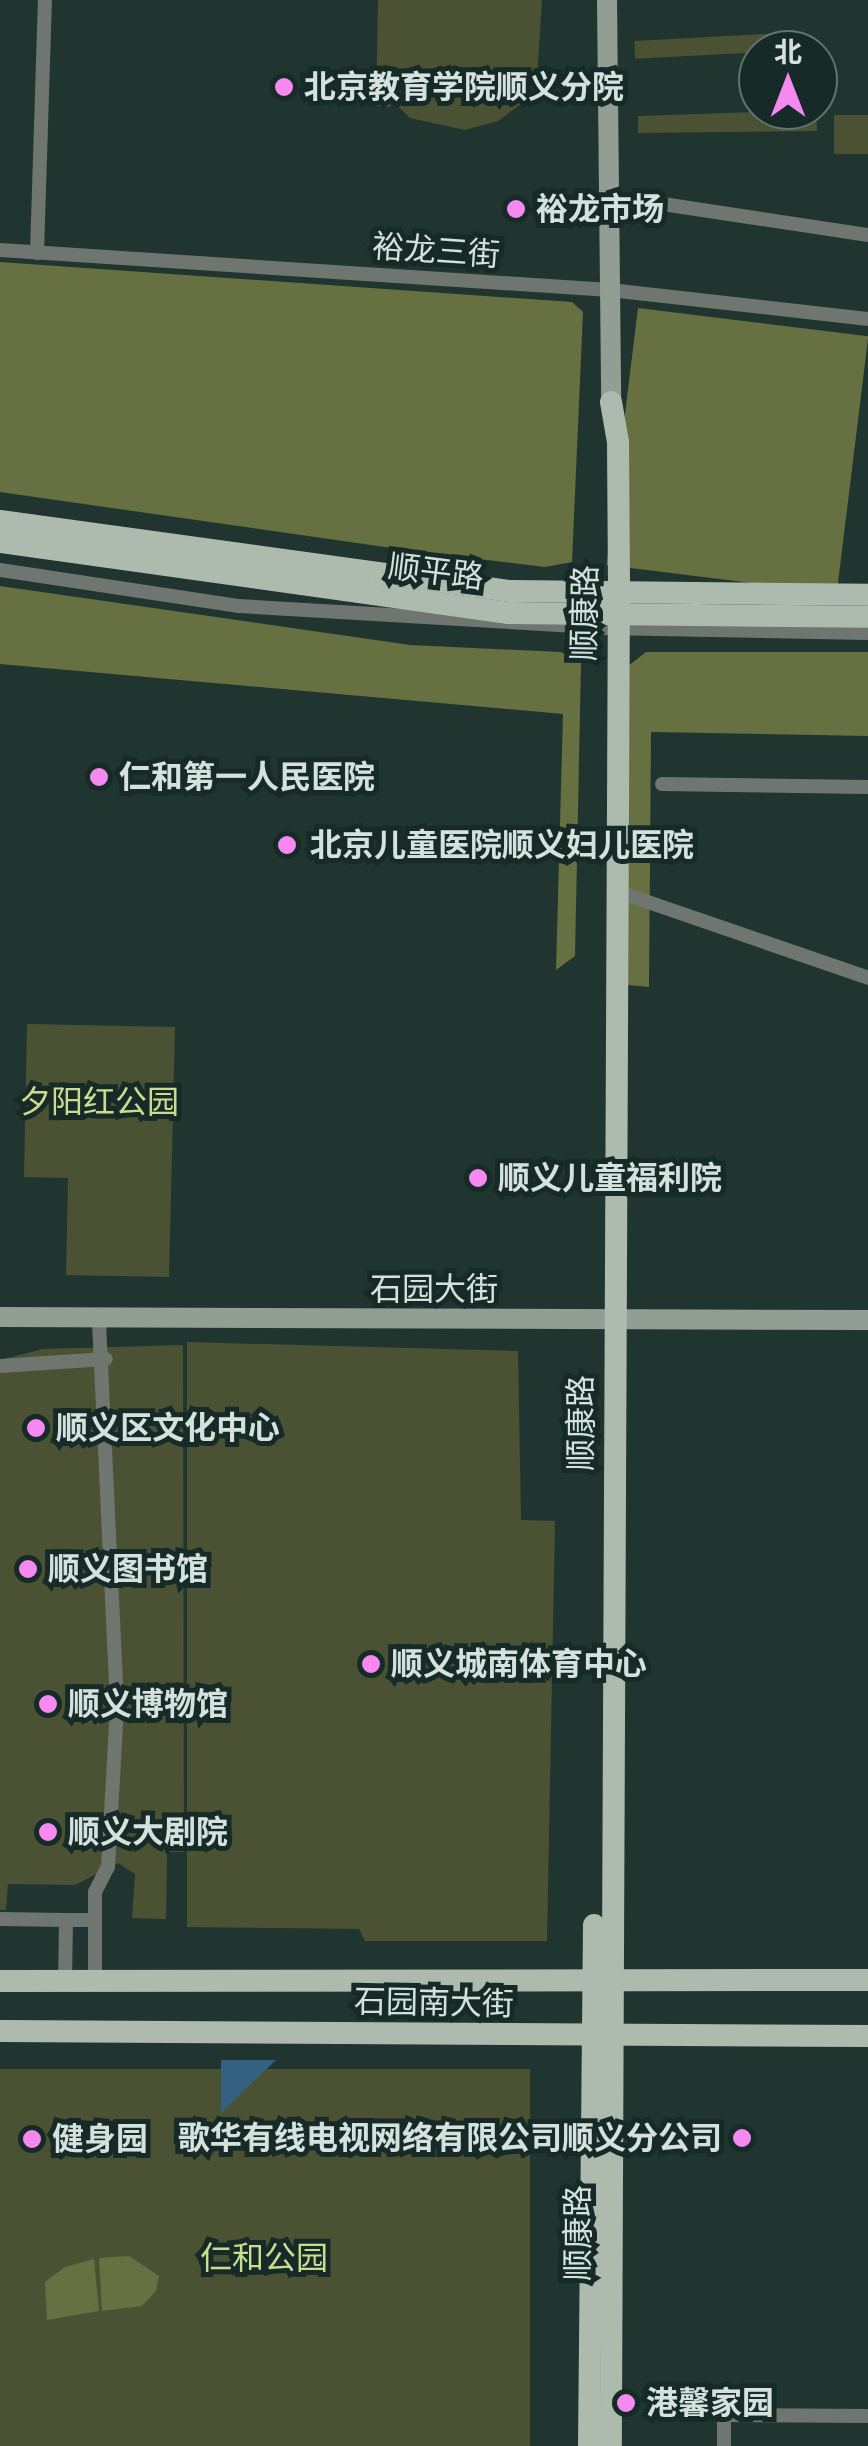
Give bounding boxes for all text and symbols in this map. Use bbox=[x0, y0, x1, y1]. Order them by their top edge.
north arrow bbox=[738, 30, 838, 130]
text: 北 bbox=[774, 34, 802, 70]
place label: 北京教育学院顺义分院 bbox=[304, 68, 624, 106]
marker: 北京教育学院顺义分院 bbox=[273, 76, 295, 98]
place label: 裕龙市场 bbox=[536, 190, 664, 228]
marker: 裕龙市场 bbox=[505, 198, 527, 220]
street label: 裕龙三街 bbox=[371, 227, 501, 275]
street label: 顺平路 bbox=[386, 547, 486, 597]
street label: 顺康路 bbox=[565, 565, 605, 661]
place label: 仁和第一人民医院 bbox=[119, 758, 375, 796]
marker: 仁和第一人民医院 bbox=[88, 766, 110, 788]
place label: 北京儿童医院顺义妇儿医院 bbox=[310, 826, 694, 864]
marker: 北京儿童医院顺义妇儿医院 bbox=[274, 832, 300, 858]
park label: 夕阳红公园 bbox=[19, 1083, 179, 1121]
place label: 顺义儿童福利院 bbox=[498, 1159, 722, 1197]
marker: 顺义儿童福利院 bbox=[467, 1167, 489, 1189]
street label: 石园大街 bbox=[370, 1270, 498, 1308]
street label: 顺康路 bbox=[562, 1375, 600, 1471]
place label: 顺义区文化中心 bbox=[56, 1409, 280, 1447]
marker: 顺义区文化中心 bbox=[25, 1417, 47, 1439]
place label: 顺义图书馆 bbox=[48, 1550, 208, 1588]
marker: 顺义图书馆 bbox=[17, 1558, 39, 1580]
place label: 顺义城南体育中心 bbox=[391, 1645, 647, 1683]
marker: 顺义城南体育中心 bbox=[360, 1653, 382, 1675]
place label: 顺义博物馆 bbox=[68, 1685, 228, 1723]
marker: 顺义博物馆 bbox=[37, 1693, 59, 1715]
place label: 顺义大剧院 bbox=[68, 1813, 228, 1851]
marker: 顺义大剧院 bbox=[37, 1821, 59, 1843]
street label: 石园南大街 bbox=[354, 1982, 514, 2024]
place label: 歌华有线电视网络有限公司顺义分公司 bbox=[178, 2119, 722, 2157]
place label: 健身园 bbox=[52, 2120, 148, 2158]
marker: 歌华有线电视网络有限公司顺义分公司 bbox=[731, 2127, 753, 2149]
marker: 健身园 bbox=[21, 2128, 43, 2150]
street label: 顺康路 bbox=[559, 2185, 597, 2281]
park label: 仁和公园 bbox=[200, 2239, 328, 2277]
place label: 港馨家园 bbox=[646, 2384, 774, 2422]
marker: 港馨家园 bbox=[615, 2392, 637, 2414]

